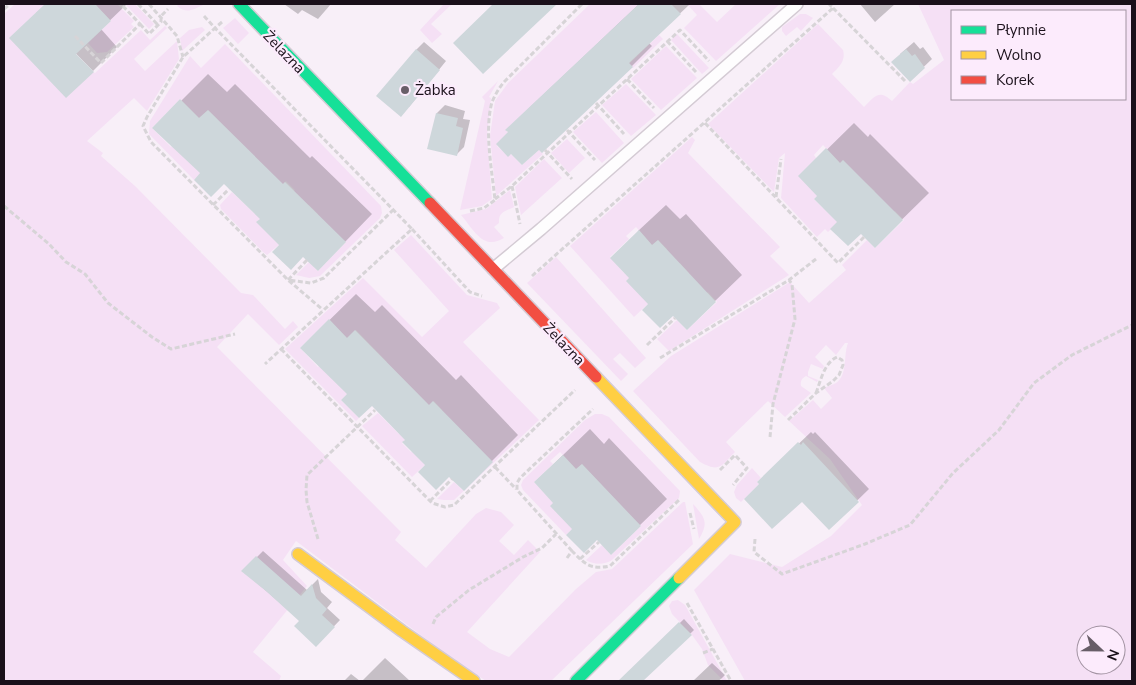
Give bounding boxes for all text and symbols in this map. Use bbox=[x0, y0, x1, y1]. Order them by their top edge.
legend bbox=[951, 10, 1126, 100]
text: Płynnie bbox=[996, 20, 1046, 40]
street label: Żelazna bbox=[259, 26, 309, 78]
text: Wolno bbox=[996, 45, 1041, 65]
text: Korek bbox=[996, 70, 1035, 90]
place label: Żabka bbox=[415, 80, 456, 100]
marker: Żabka bbox=[399, 84, 411, 96]
street label: Żelazna bbox=[539, 318, 589, 370]
north arrow bbox=[1076, 625, 1126, 675]
text: N bbox=[1102, 646, 1123, 663]

